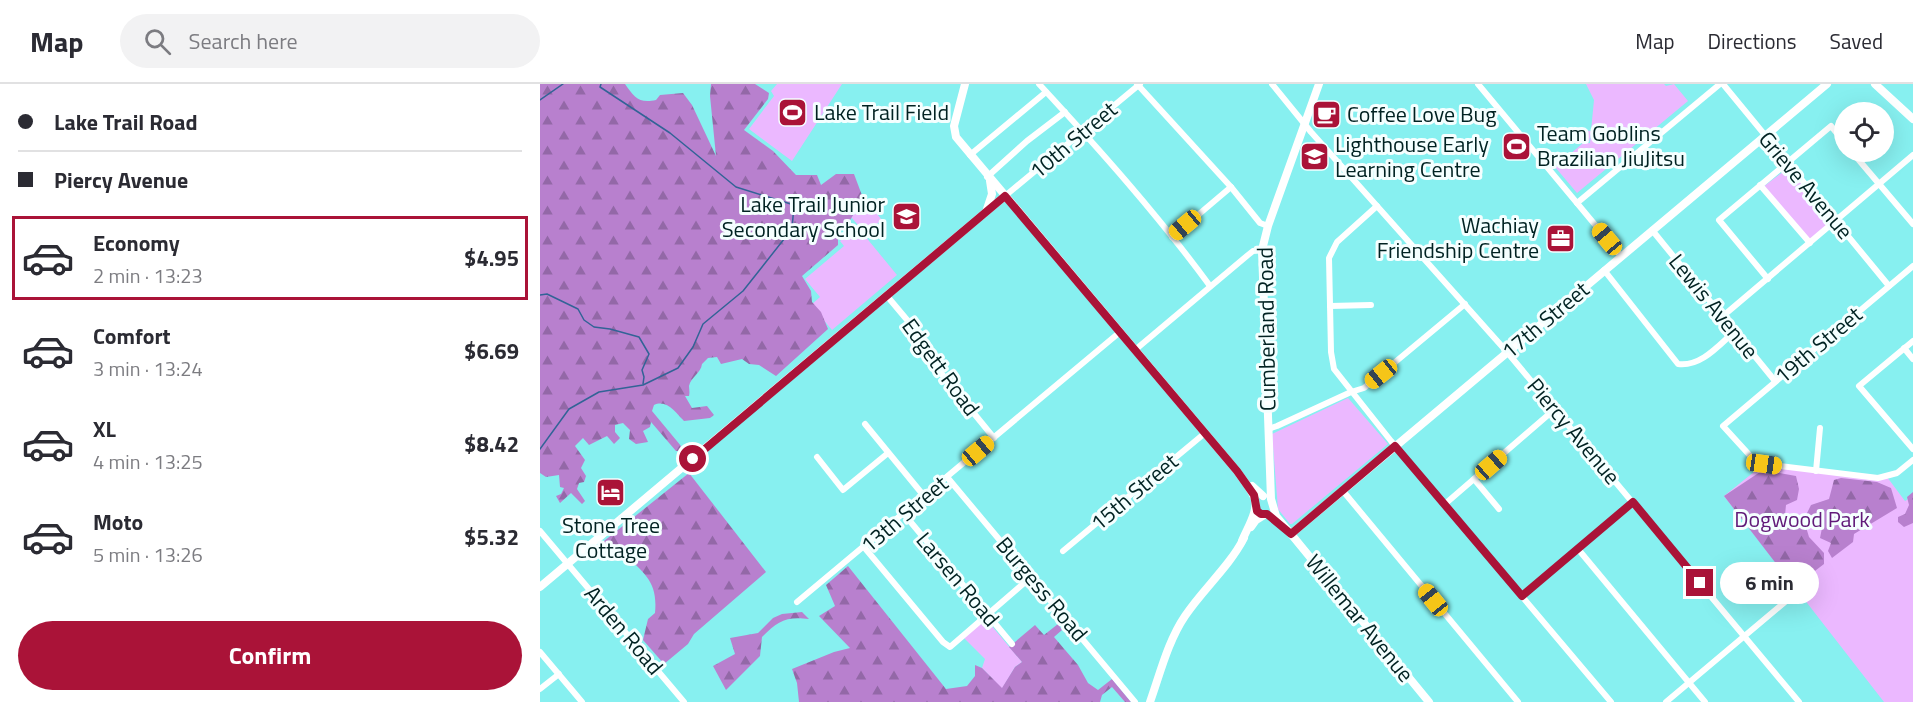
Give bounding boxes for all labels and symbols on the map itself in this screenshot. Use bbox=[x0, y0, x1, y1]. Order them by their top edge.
street label: 10th Street bbox=[1022, 93, 1125, 187]
place label: Lake Trail Field bbox=[814, 95, 949, 129]
sports icon: Lake Trail Field bbox=[777, 96, 809, 128]
place label: Coffee Love Bug bbox=[1347, 97, 1497, 131]
cafe icon: Coffee Love Bug bbox=[1310, 98, 1342, 130]
place label: Team Goblins Brazilian JiuJitsu bbox=[1537, 116, 1685, 175]
street label: Grieve Avenue bbox=[1751, 123, 1861, 247]
place label: Lighthouse Early Learning Centre bbox=[1335, 127, 1489, 186]
sports icon: Team Goblins Brazilian JiuJitsu bbox=[1500, 130, 1532, 162]
school or university icon: Lighthouse Early Learning Centre bbox=[1298, 141, 1330, 173]
place label: Lake Trail Junior Secondary School bbox=[722, 187, 885, 246]
school or university icon: Lake Trail Junior Secondary School bbox=[890, 201, 922, 233]
car bbox=[1165, 207, 1205, 243]
place label: Wachiay Friendship Centre bbox=[1377, 208, 1539, 267]
car bbox=[1589, 219, 1625, 259]
office icon: Wachiay Friendship Centre bbox=[1544, 222, 1576, 254]
street label: Lewis Avenue bbox=[1661, 246, 1767, 366]
street label: Cumberland Road bbox=[1248, 247, 1284, 411]
street label: 17th Street bbox=[1494, 273, 1597, 367]
street label: 19th Street bbox=[1767, 298, 1870, 392]
street label: Edgett Road bbox=[894, 311, 988, 423]
car bbox=[1361, 356, 1401, 392]
street label: Piercy Avenue bbox=[1519, 370, 1629, 492]
car bbox=[958, 433, 998, 469]
route start bbox=[679, 445, 706, 472]
street label: 15th Street bbox=[1083, 445, 1186, 539]
car bbox=[1472, 446, 1510, 484]
car bbox=[1745, 453, 1783, 475]
street label: 13th Street bbox=[853, 467, 956, 561]
hotel icon: Stone Tree Cottage bbox=[595, 477, 627, 509]
park label: Dogwood Park bbox=[1734, 502, 1870, 536]
place label: Stone Tree Cottage bbox=[562, 508, 660, 567]
street label: Larsen Road bbox=[908, 524, 1008, 634]
street label: Burgess Road bbox=[988, 529, 1096, 649]
street label: Willemar Avenue bbox=[1298, 547, 1422, 689]
callout: 6 min bbox=[1721, 562, 1820, 604]
route end bbox=[1686, 569, 1713, 596]
street label: Arden Road bbox=[576, 578, 672, 682]
car bbox=[1415, 580, 1451, 620]

